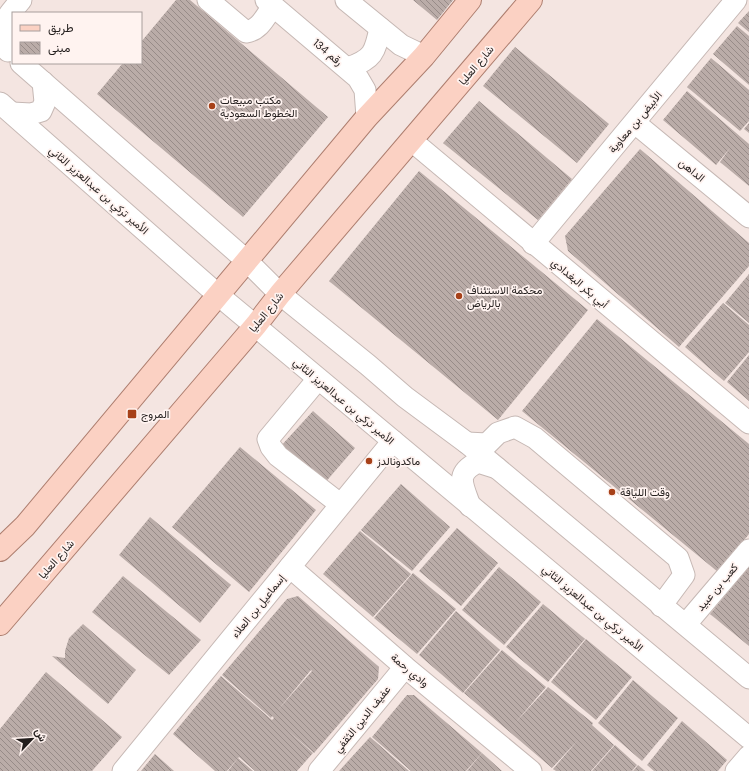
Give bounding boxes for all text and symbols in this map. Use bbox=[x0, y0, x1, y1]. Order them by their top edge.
legend bbox=[12, 12, 142, 64]
text: طريق bbox=[48, 20, 74, 36]
street label: رقم 134 bbox=[310, 36, 346, 69]
text: مبنى bbox=[48, 40, 70, 56]
street label: شارع العليا bbox=[455, 42, 498, 88]
street label: الأبيض بن معاوية bbox=[605, 88, 665, 156]
place label: مكتب مبيعات الخطوط السعودية bbox=[220, 93, 297, 120]
marker: مكتب مبيعات الخطوط السعودية bbox=[207, 101, 217, 111]
street label: الأمير تركي بن عبدالعزيز الثاني bbox=[44, 143, 152, 239]
street label: الداهن bbox=[676, 155, 708, 185]
street label: أبي بكر البغدادي bbox=[547, 255, 612, 314]
place label: محكمة الاستئناف بالرياض bbox=[467, 283, 543, 310]
street label: شارع العليا bbox=[246, 289, 287, 335]
marker: محكمة الاستئناف بالرياض bbox=[454, 291, 464, 301]
street label: الأمير تركي بن عبدالعزيز الثاني bbox=[289, 355, 397, 450]
place label: المروج bbox=[141, 407, 169, 422]
marker: المروج bbox=[126, 408, 138, 420]
place label: ماكدونالدز bbox=[376, 454, 420, 468]
marker: ماكدونالدز bbox=[364, 456, 374, 466]
place label: وقت اللياقة bbox=[620, 485, 670, 499]
marker: وقت اللياقة bbox=[607, 487, 617, 497]
street label: شارع العليا bbox=[35, 536, 78, 582]
street label: كعب بن عبيد bbox=[693, 560, 741, 614]
street label: الأمير تركي بن عبدالعزيز الثاني bbox=[538, 562, 646, 657]
street label: إسماعيل بن العلاء bbox=[228, 571, 288, 641]
street label: وادي رحمة bbox=[386, 650, 432, 692]
street label: عفيف الدين الثقفي bbox=[331, 682, 396, 757]
north arrow bbox=[12, 719, 52, 759]
text: ش bbox=[32, 726, 50, 744]

